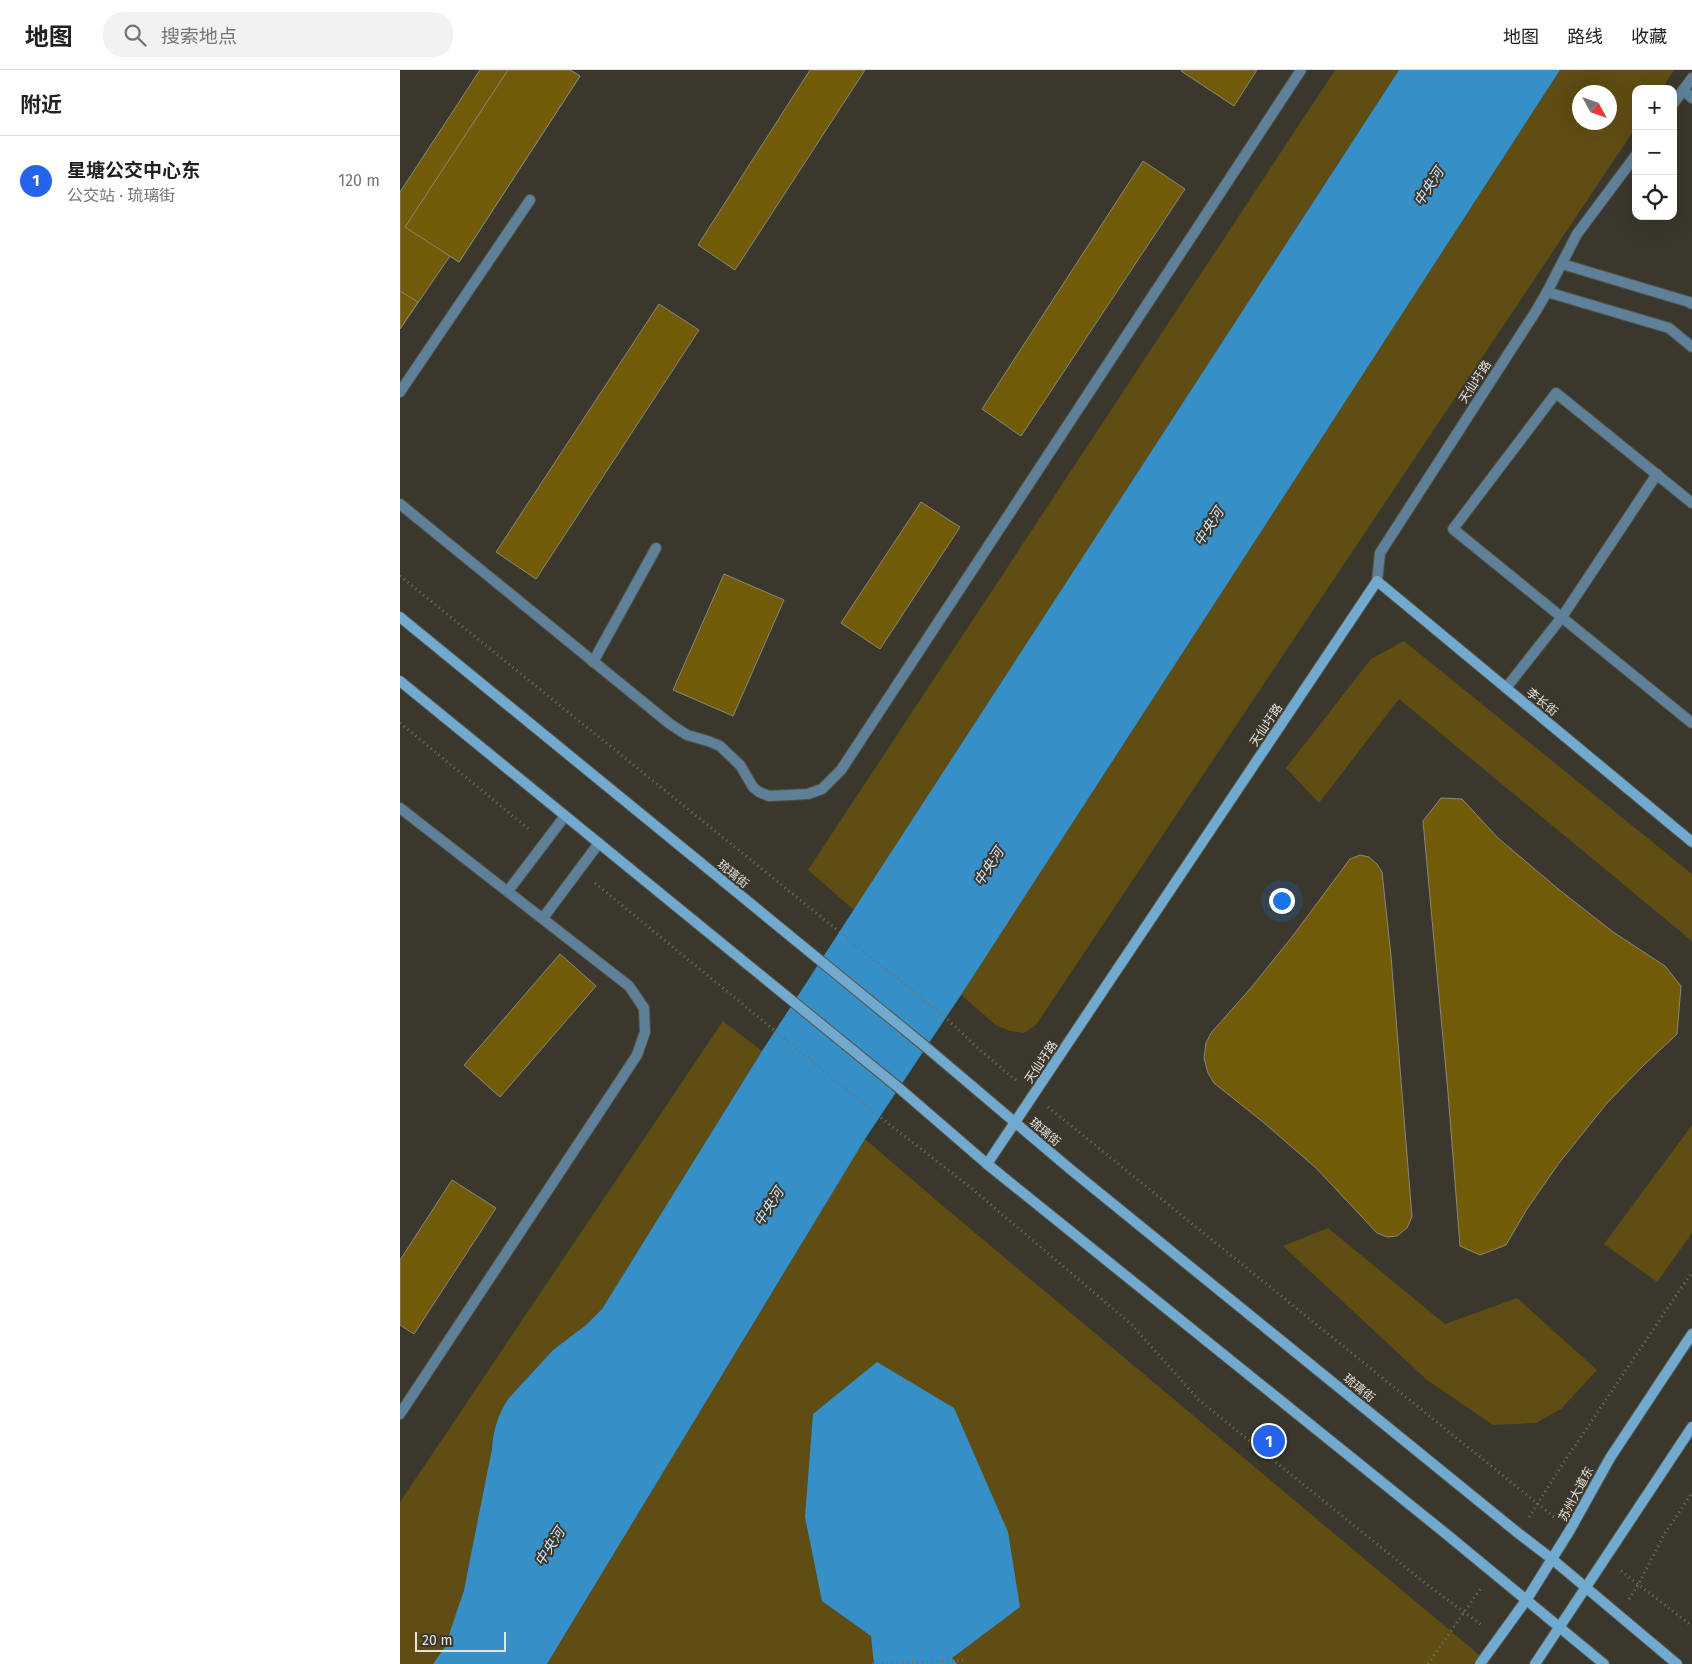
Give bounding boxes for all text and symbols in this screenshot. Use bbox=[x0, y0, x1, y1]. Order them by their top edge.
search box bbox=[103, 12, 453, 57]
icon: search bbox=[121, 21, 149, 49]
text: 地图 bbox=[25, 23, 73, 51]
text: 搜索地点 bbox=[161, 25, 237, 48]
text: 地图 bbox=[1503, 26, 1539, 48]
text: 路线 bbox=[1567, 26, 1603, 48]
text: 收藏 bbox=[1631, 26, 1667, 48]
north arrow bbox=[1572, 85, 1617, 130]
map controls bbox=[1632, 85, 1677, 220]
button: + bbox=[1632, 85, 1677, 130]
text: 附近 bbox=[20, 92, 62, 118]
button: − bbox=[1632, 130, 1677, 175]
text: 星塘公交中心东 bbox=[67, 159, 200, 182]
water label: 中央河 bbox=[1410, 162, 1449, 209]
text: 1 bbox=[32, 171, 40, 190]
text: 120 m bbox=[338, 171, 380, 190]
button: locate bbox=[1632, 175, 1677, 220]
text: 公交站 · 琉璃街 bbox=[67, 186, 175, 205]
street label: 天仙圩路 bbox=[1456, 358, 1494, 406]
water label: 中央河 bbox=[1190, 502, 1229, 549]
street label: 李长街 bbox=[1524, 685, 1560, 719]
street label: 天仙圩路 bbox=[1247, 701, 1285, 749]
water label: 中央河 bbox=[970, 842, 1009, 889]
street label: 琉璃街 bbox=[715, 857, 751, 891]
your location bbox=[1269, 888, 1295, 914]
street label: 天仙圩路 bbox=[1022, 1038, 1060, 1086]
street label: 琉璃街 bbox=[1027, 1115, 1063, 1149]
water label: 中央河 bbox=[750, 1182, 789, 1229]
street label: 琉璃街 bbox=[1341, 1371, 1377, 1405]
pin: 1 bbox=[1253, 1422, 1285, 1460]
street label: 苏州大道东 bbox=[1556, 1464, 1596, 1524]
water label: 中央河 bbox=[531, 1522, 570, 1569]
scale bar bbox=[415, 1629, 506, 1652]
text: 20 m bbox=[422, 1632, 452, 1649]

